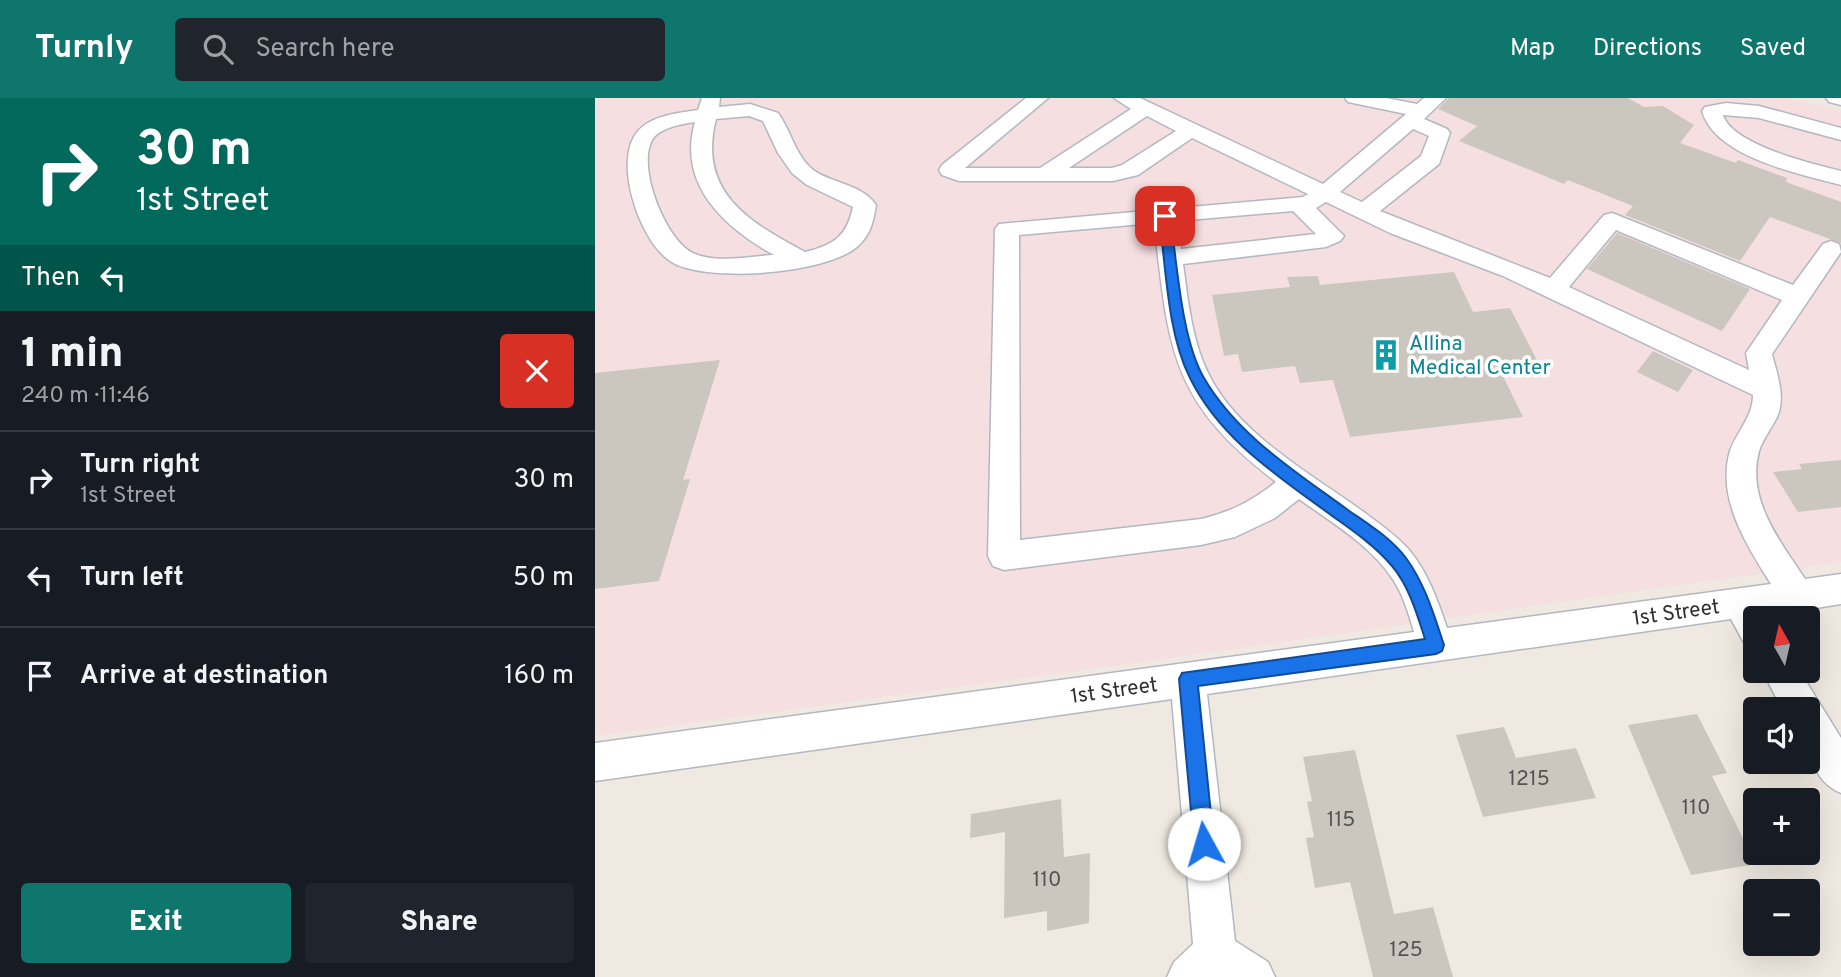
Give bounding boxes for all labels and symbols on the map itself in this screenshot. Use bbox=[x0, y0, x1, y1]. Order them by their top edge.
pin bbox=[1135, 186, 1195, 246]
place label: Allina Medical Center bbox=[1409, 331, 1551, 382]
building icon: Allina Medical Center bbox=[1369, 338, 1403, 372]
street label: 1st Street bbox=[1631, 594, 1722, 633]
north arrow bbox=[1743, 606, 1820, 682]
street label: 1st Street bbox=[1069, 672, 1160, 711]
house number: 1215 bbox=[1508, 766, 1550, 793]
house number: 110 bbox=[1681, 795, 1711, 822]
position arrow bbox=[1167, 807, 1241, 881]
house number: 115 bbox=[1327, 807, 1355, 834]
house number: 110 bbox=[1032, 867, 1062, 894]
house number: 125 bbox=[1389, 937, 1423, 964]

